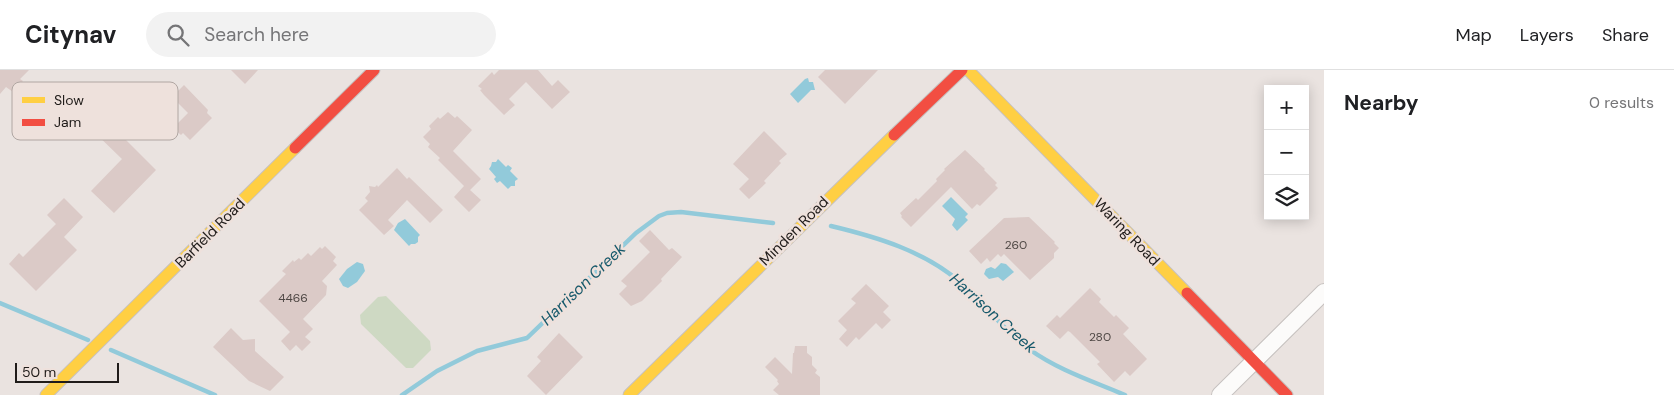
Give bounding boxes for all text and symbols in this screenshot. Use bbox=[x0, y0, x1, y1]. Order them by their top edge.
search box bbox=[146, 12, 496, 57]
text: Citynav bbox=[25, 19, 116, 50]
icon: search bbox=[164, 21, 192, 49]
text: Search here bbox=[204, 22, 309, 47]
text: Map bbox=[1456, 23, 1492, 47]
text: Layers bbox=[1520, 23, 1574, 47]
text: Share bbox=[1602, 23, 1649, 47]
legend bbox=[12, 82, 178, 140]
map controls bbox=[1264, 85, 1309, 220]
button: + bbox=[1264, 85, 1309, 130]
text: Nearby bbox=[1344, 89, 1418, 117]
text: Slow bbox=[54, 91, 84, 109]
text: 0 results bbox=[1589, 92, 1654, 113]
text: Jam bbox=[54, 113, 81, 131]
button: − bbox=[1264, 130, 1309, 175]
button: layers bbox=[1264, 175, 1309, 220]
street label: Minden Road bbox=[755, 192, 833, 270]
street label: Barfield Road bbox=[171, 194, 249, 272]
street label: Waring Road bbox=[1090, 194, 1164, 270]
house number: 260 bbox=[1005, 237, 1027, 253]
water label: Harrison Creek bbox=[536, 238, 630, 330]
water label: Harrison Creek bbox=[945, 268, 1042, 358]
house number: 4466 bbox=[278, 290, 308, 306]
house number: 280 bbox=[1089, 329, 1111, 345]
scale bar bbox=[15, 360, 119, 383]
text: 50 m bbox=[22, 363, 56, 381]

